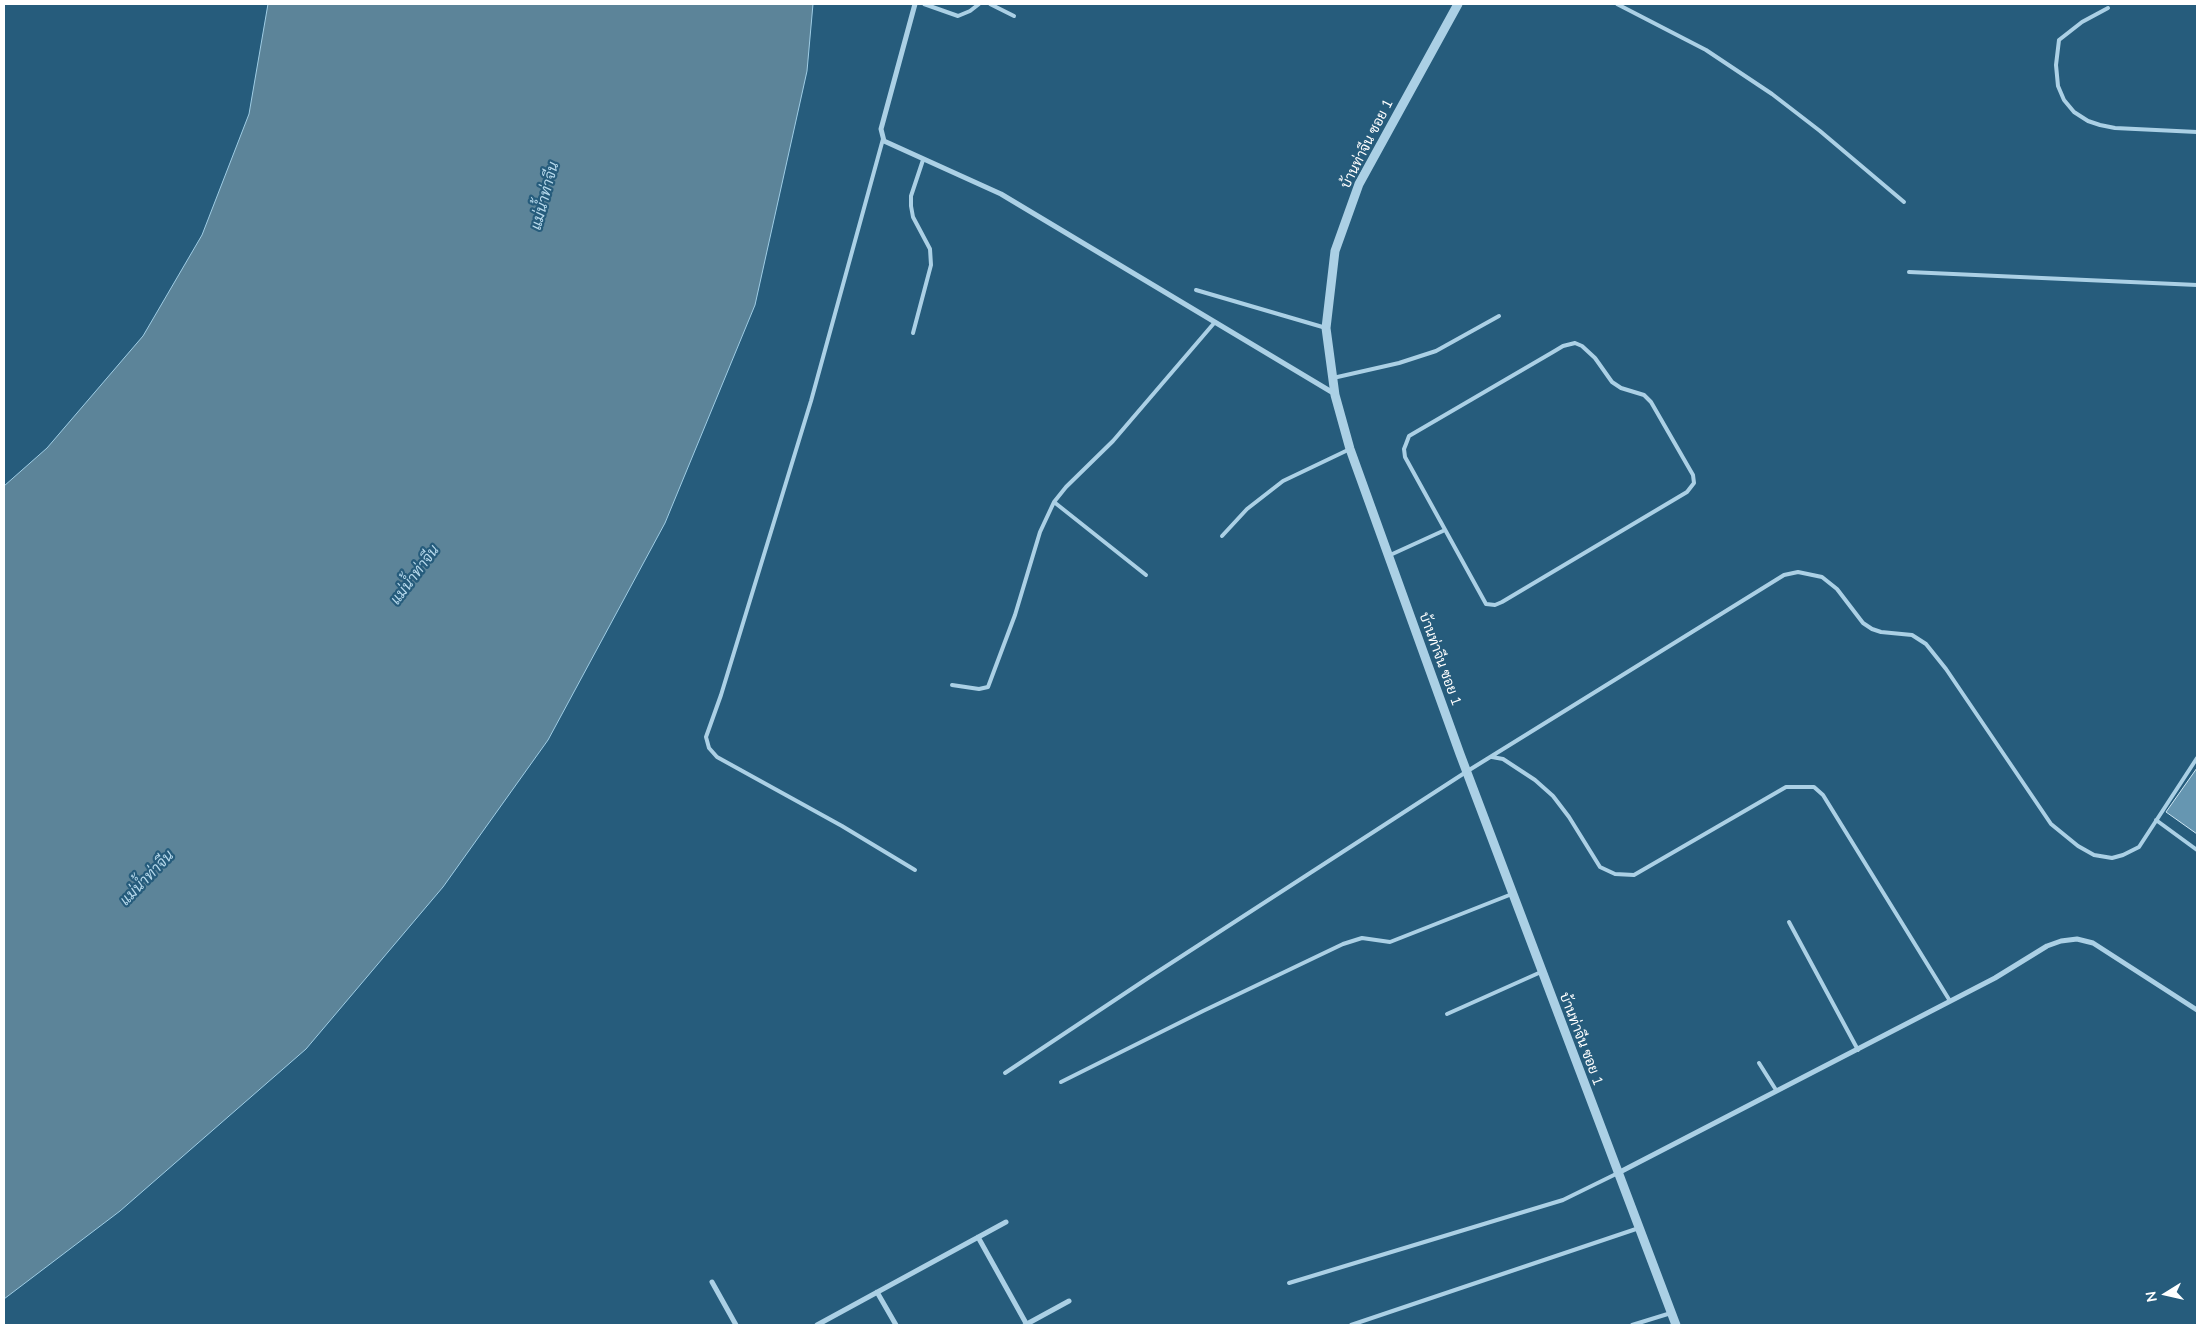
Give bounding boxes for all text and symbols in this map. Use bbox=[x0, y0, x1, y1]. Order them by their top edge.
street label: บ้านท่าจีน ซอย 1 bbox=[1337, 97, 1397, 191]
water label: แม่น้ำท่าจีน bbox=[527, 160, 563, 232]
water label: แม่น้ำท่าจีน bbox=[387, 542, 443, 608]
street label: บ้านท่าจีน ซอย 1 bbox=[1415, 610, 1465, 708]
water label: แม่น้ำท่าจีน bbox=[116, 847, 178, 909]
street label: บ้านท่าจีน ซอย 1 bbox=[1556, 990, 1606, 1088]
north arrow bbox=[2141, 1269, 2191, 1319]
text: N bbox=[2141, 1290, 2161, 1303]

